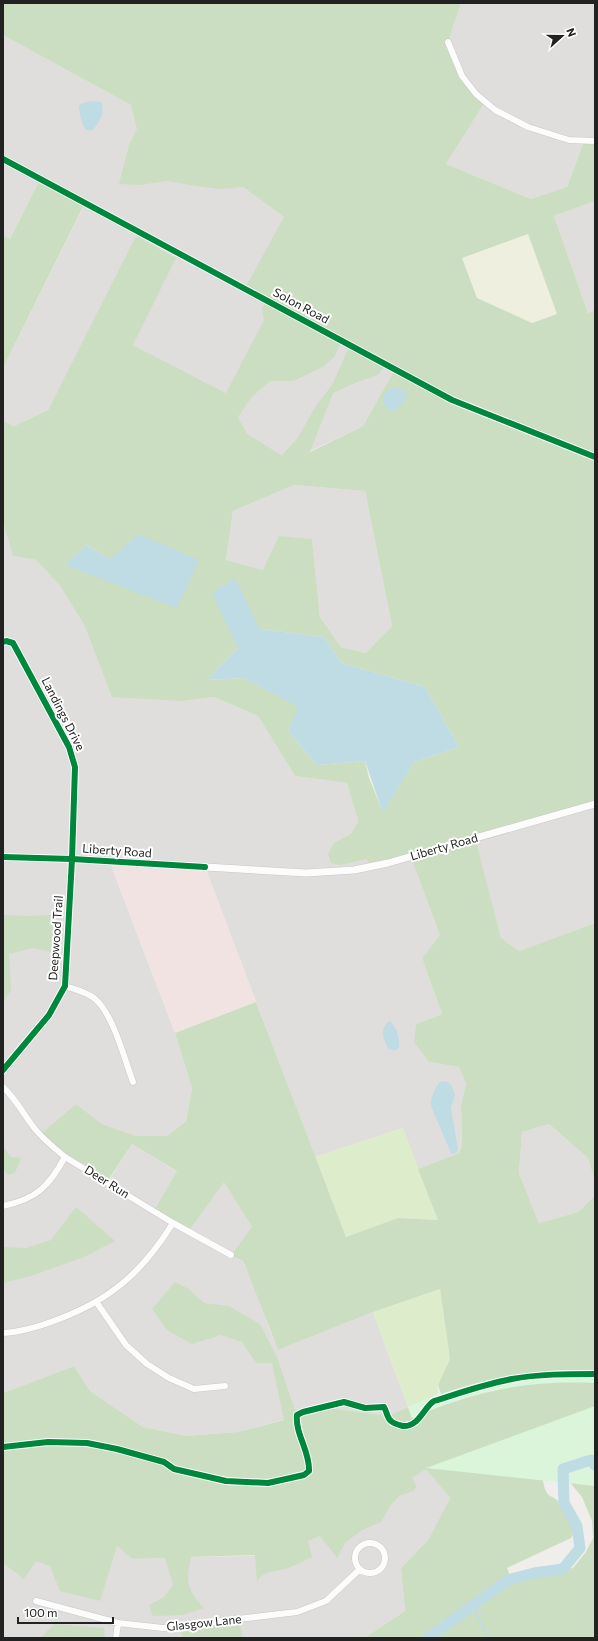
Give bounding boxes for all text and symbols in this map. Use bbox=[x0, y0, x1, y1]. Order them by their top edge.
north arrow bbox=[542, 16, 582, 56]
text: N bbox=[564, 26, 579, 38]
street label: Solon Road bbox=[271, 284, 332, 326]
street label: Landings Drive bbox=[39, 675, 88, 752]
street label: Liberty Road bbox=[408, 830, 479, 862]
street label: Liberty Road bbox=[82, 841, 152, 859]
street label: Deepwood Trail bbox=[45, 895, 65, 981]
street label: Deer Run bbox=[83, 1162, 133, 1200]
scale bar bbox=[18, 1599, 113, 1625]
text: 100 m bbox=[24, 1605, 58, 1619]
street label: Glasgow Lane bbox=[166, 1611, 242, 1633]

